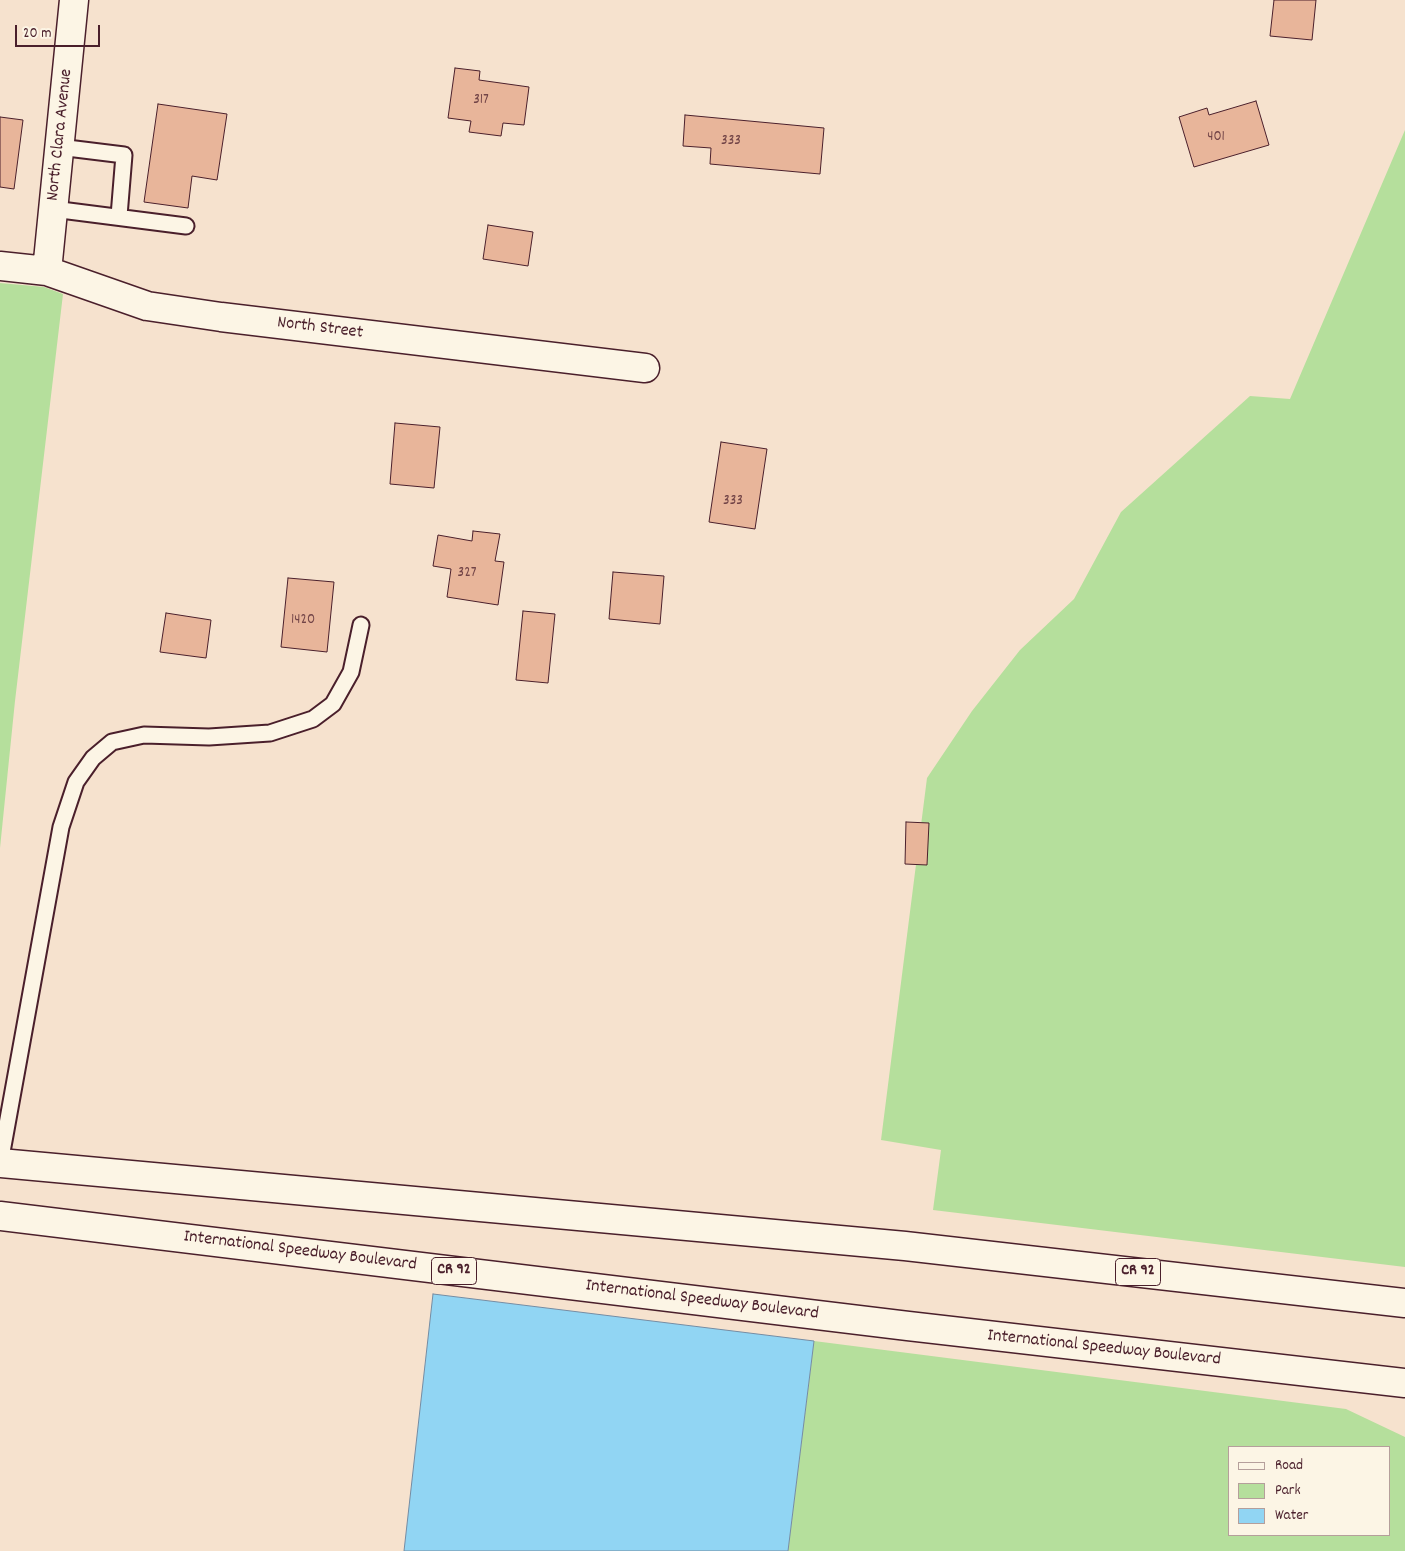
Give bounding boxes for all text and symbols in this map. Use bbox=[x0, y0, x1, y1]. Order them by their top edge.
scale bar bbox=[18, 15, 102, 47]
text: 20 m bbox=[23, 23, 51, 45]
street label: North Clara Avenue bbox=[43, 68, 79, 202]
house number: 317 bbox=[473, 92, 489, 110]
house number: 401 bbox=[1207, 129, 1225, 147]
house number: 333 bbox=[721, 133, 741, 151]
street label: North Street bbox=[276, 313, 364, 345]
house number: 333 bbox=[723, 493, 743, 511]
house number: 327 bbox=[458, 565, 476, 583]
house number: 1420 bbox=[291, 612, 315, 630]
street label: International Speedway Boulevard bbox=[182, 1227, 418, 1277]
road number: CR 92 bbox=[432, 1258, 476, 1284]
road number: CR 92 bbox=[1116, 1258, 1160, 1286]
street label: International Speedway Boulevard bbox=[584, 1276, 820, 1326]
street label: International Speedway Boulevard bbox=[986, 1326, 1222, 1372]
legend bbox=[1228, 1446, 1390, 1536]
text: Road bbox=[1275, 1455, 1303, 1477]
text: Park bbox=[1275, 1480, 1301, 1502]
text: Water bbox=[1275, 1505, 1308, 1527]

